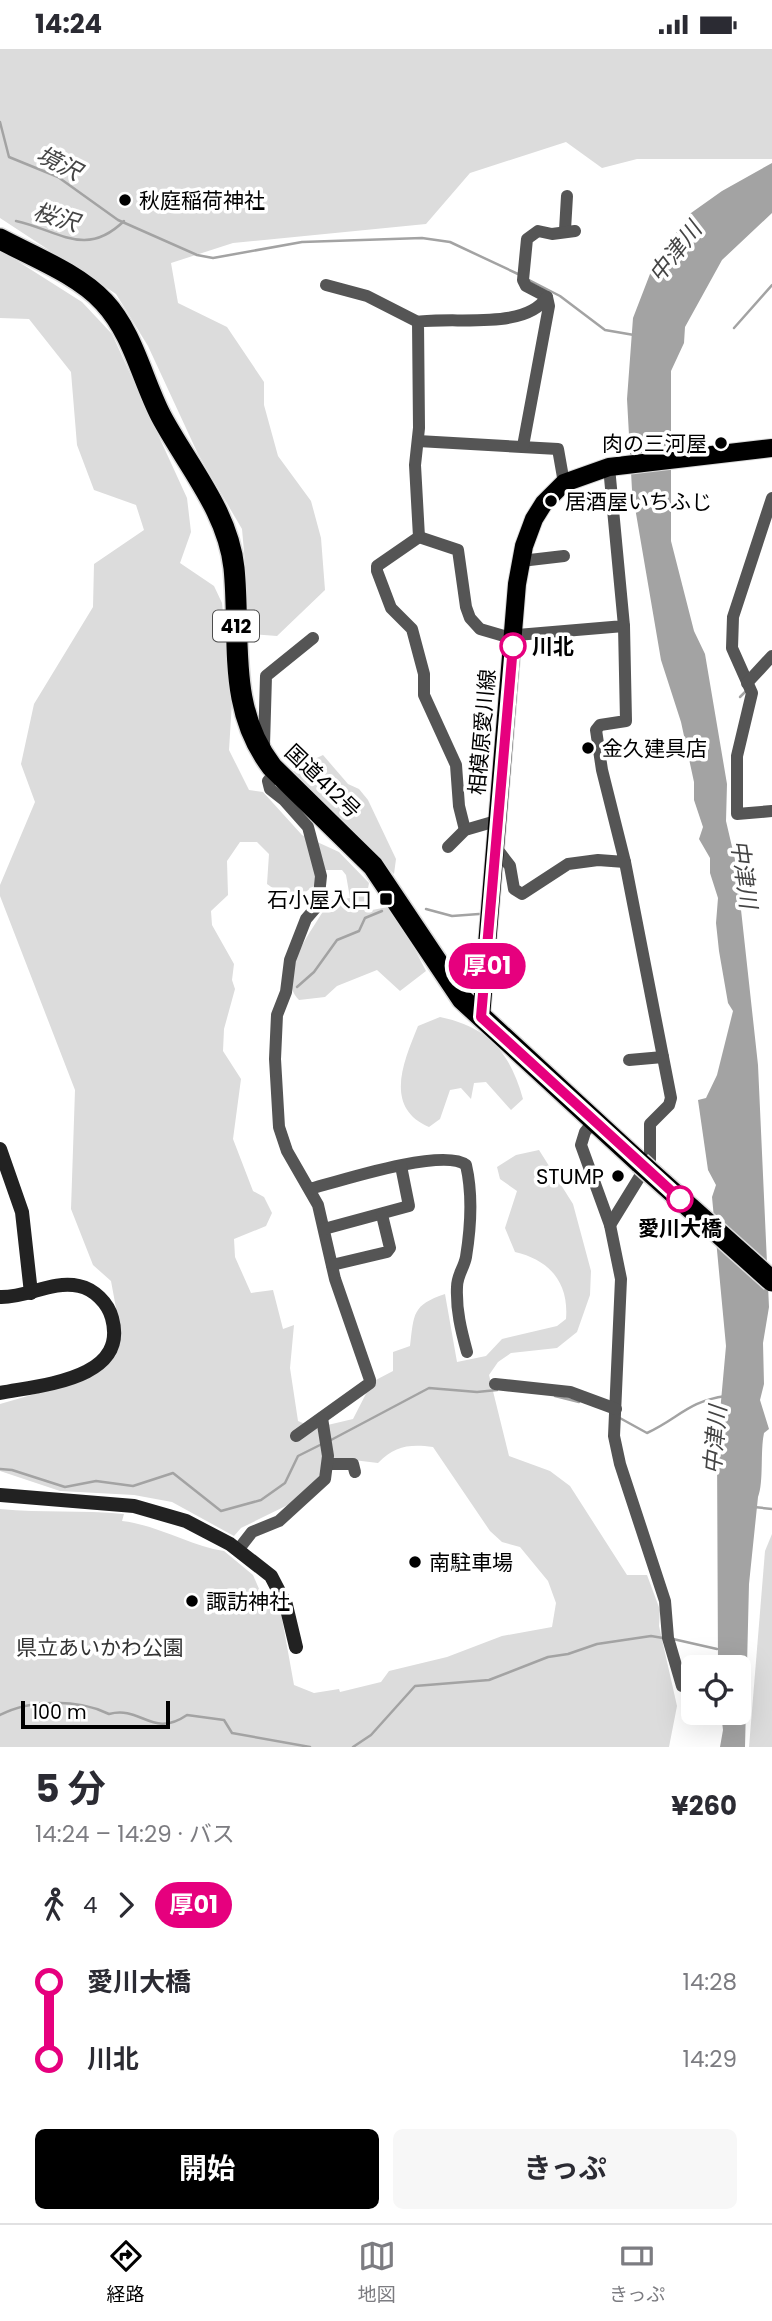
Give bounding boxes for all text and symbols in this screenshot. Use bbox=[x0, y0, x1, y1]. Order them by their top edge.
text: 14:24 bbox=[35, 6, 102, 42]
water label: 境沢 bbox=[31, 138, 89, 189]
place label: 秋庭稲荷神社 bbox=[139, 186, 265, 215]
marker: 秋庭稲荷神社 bbox=[117, 192, 133, 208]
water label: 桜沢 bbox=[29, 195, 86, 240]
water label: 中津川 bbox=[641, 213, 711, 289]
place label: 肉の三河屋 bbox=[602, 429, 707, 458]
marker: 肉の三河屋 bbox=[713, 435, 729, 451]
place label: 居酒屋いちふじ bbox=[565, 487, 712, 516]
marker: 居酒屋いちふじ bbox=[543, 493, 559, 509]
road number: 412 bbox=[213, 611, 259, 641]
place label: 川北 bbox=[532, 632, 574, 661]
marker: 川北 bbox=[500, 633, 526, 659]
street label: 相模原愛川線 bbox=[462, 668, 502, 796]
place label: 金久建具店 bbox=[602, 734, 707, 763]
street label: 国道412号 bbox=[279, 738, 367, 824]
marker: 金久建具店 bbox=[580, 740, 596, 756]
water label: 中津川 bbox=[723, 838, 765, 913]
place label: 石小屋入口 bbox=[267, 885, 372, 914]
marker: 石小屋入口 bbox=[378, 891, 394, 907]
line badge: 厚01 bbox=[447, 943, 527, 989]
text: 厚01 bbox=[463, 949, 511, 982]
place label: STUMP bbox=[536, 1162, 604, 1191]
marker: STUMP bbox=[610, 1168, 626, 1184]
marker: 愛川大橋 bbox=[667, 1186, 693, 1212]
place label: 愛川大橋 bbox=[638, 1214, 722, 1243]
water label: 中津川 bbox=[696, 1401, 734, 1476]
place label: 南駐車場 bbox=[429, 1548, 513, 1577]
marker: 南駐車場 bbox=[407, 1554, 423, 1570]
place label: 諏訪神社 bbox=[206, 1587, 290, 1616]
marker: 諏訪神社 bbox=[184, 1593, 200, 1609]
park label: 県立あいかわ公園 bbox=[16, 1633, 184, 1662]
map controls bbox=[681, 1655, 751, 1725]
button: locate bbox=[681, 1655, 751, 1725]
scale bar bbox=[21, 1698, 170, 1730]
text: 100 m bbox=[32, 1699, 87, 1726]
text: 5 分 bbox=[35, 1762, 106, 1815]
text: ¥260 bbox=[671, 1788, 737, 1824]
text: 14:24 – 14:29 · バス bbox=[35, 1818, 235, 1850]
icon: walk bbox=[35, 1886, 73, 1924]
icon: forward bbox=[107, 1886, 145, 1924]
text: 厚01 bbox=[169, 1888, 218, 1921]
text: 4 bbox=[83, 1889, 97, 1921]
text: 愛川大橋 bbox=[87, 1964, 191, 2000]
text: 14:28 bbox=[683, 1966, 737, 1998]
text: 川北 bbox=[87, 2041, 139, 2077]
text: 14:29 bbox=[683, 2043, 737, 2075]
button: 開始 bbox=[35, 2129, 379, 2209]
button: きっぷ bbox=[393, 2129, 737, 2209]
tab: 経路 bbox=[107, 2237, 145, 2309]
tab: 地図 bbox=[358, 2237, 396, 2309]
tab: きっぷ bbox=[609, 2237, 665, 2309]

